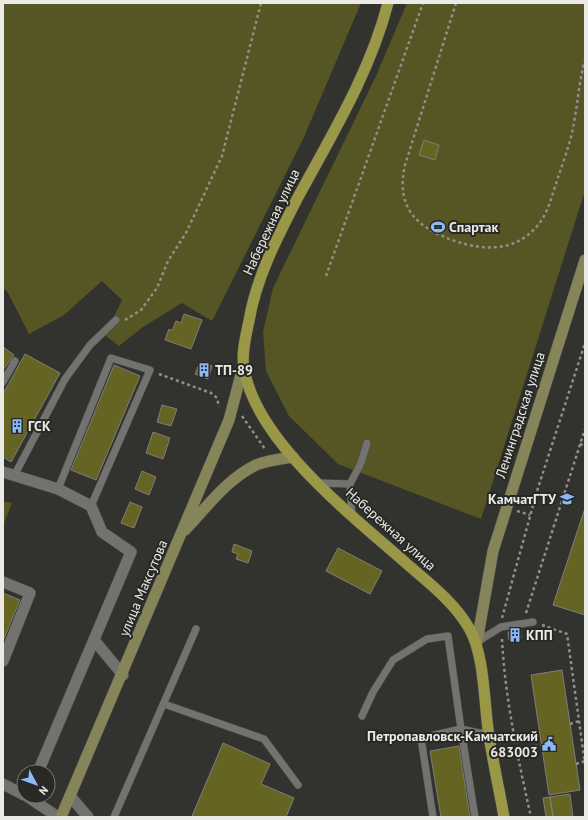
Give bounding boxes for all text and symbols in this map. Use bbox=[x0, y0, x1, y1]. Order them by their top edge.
street label: Набережная улица bbox=[238, 166, 304, 278]
place label: Спартак bbox=[449, 218, 498, 236]
sports icon: Спартак bbox=[430, 219, 446, 235]
street label: Ленинградская улица bbox=[491, 349, 549, 481]
place label: ТП-89 bbox=[215, 361, 253, 379]
building icon: ТП-89 bbox=[196, 362, 212, 378]
place label: ГСК bbox=[28, 417, 51, 435]
building icon: ГСК bbox=[9, 418, 25, 434]
street label: Набережная улица bbox=[342, 484, 440, 574]
place label: КамчатГТУ bbox=[488, 490, 557, 508]
school or university icon: КамчатГТУ bbox=[559, 491, 575, 507]
street label: улица Максутова bbox=[115, 537, 171, 639]
place label: КПП bbox=[526, 626, 553, 644]
building icon: КПП bbox=[507, 627, 523, 643]
place label: Петропавловск-Камчатский 683003 bbox=[367, 727, 538, 761]
public building icon: Петропавловск-Камчатский 683003 bbox=[541, 736, 557, 752]
north arrow bbox=[16, 764, 56, 804]
text: N bbox=[36, 783, 51, 798]

